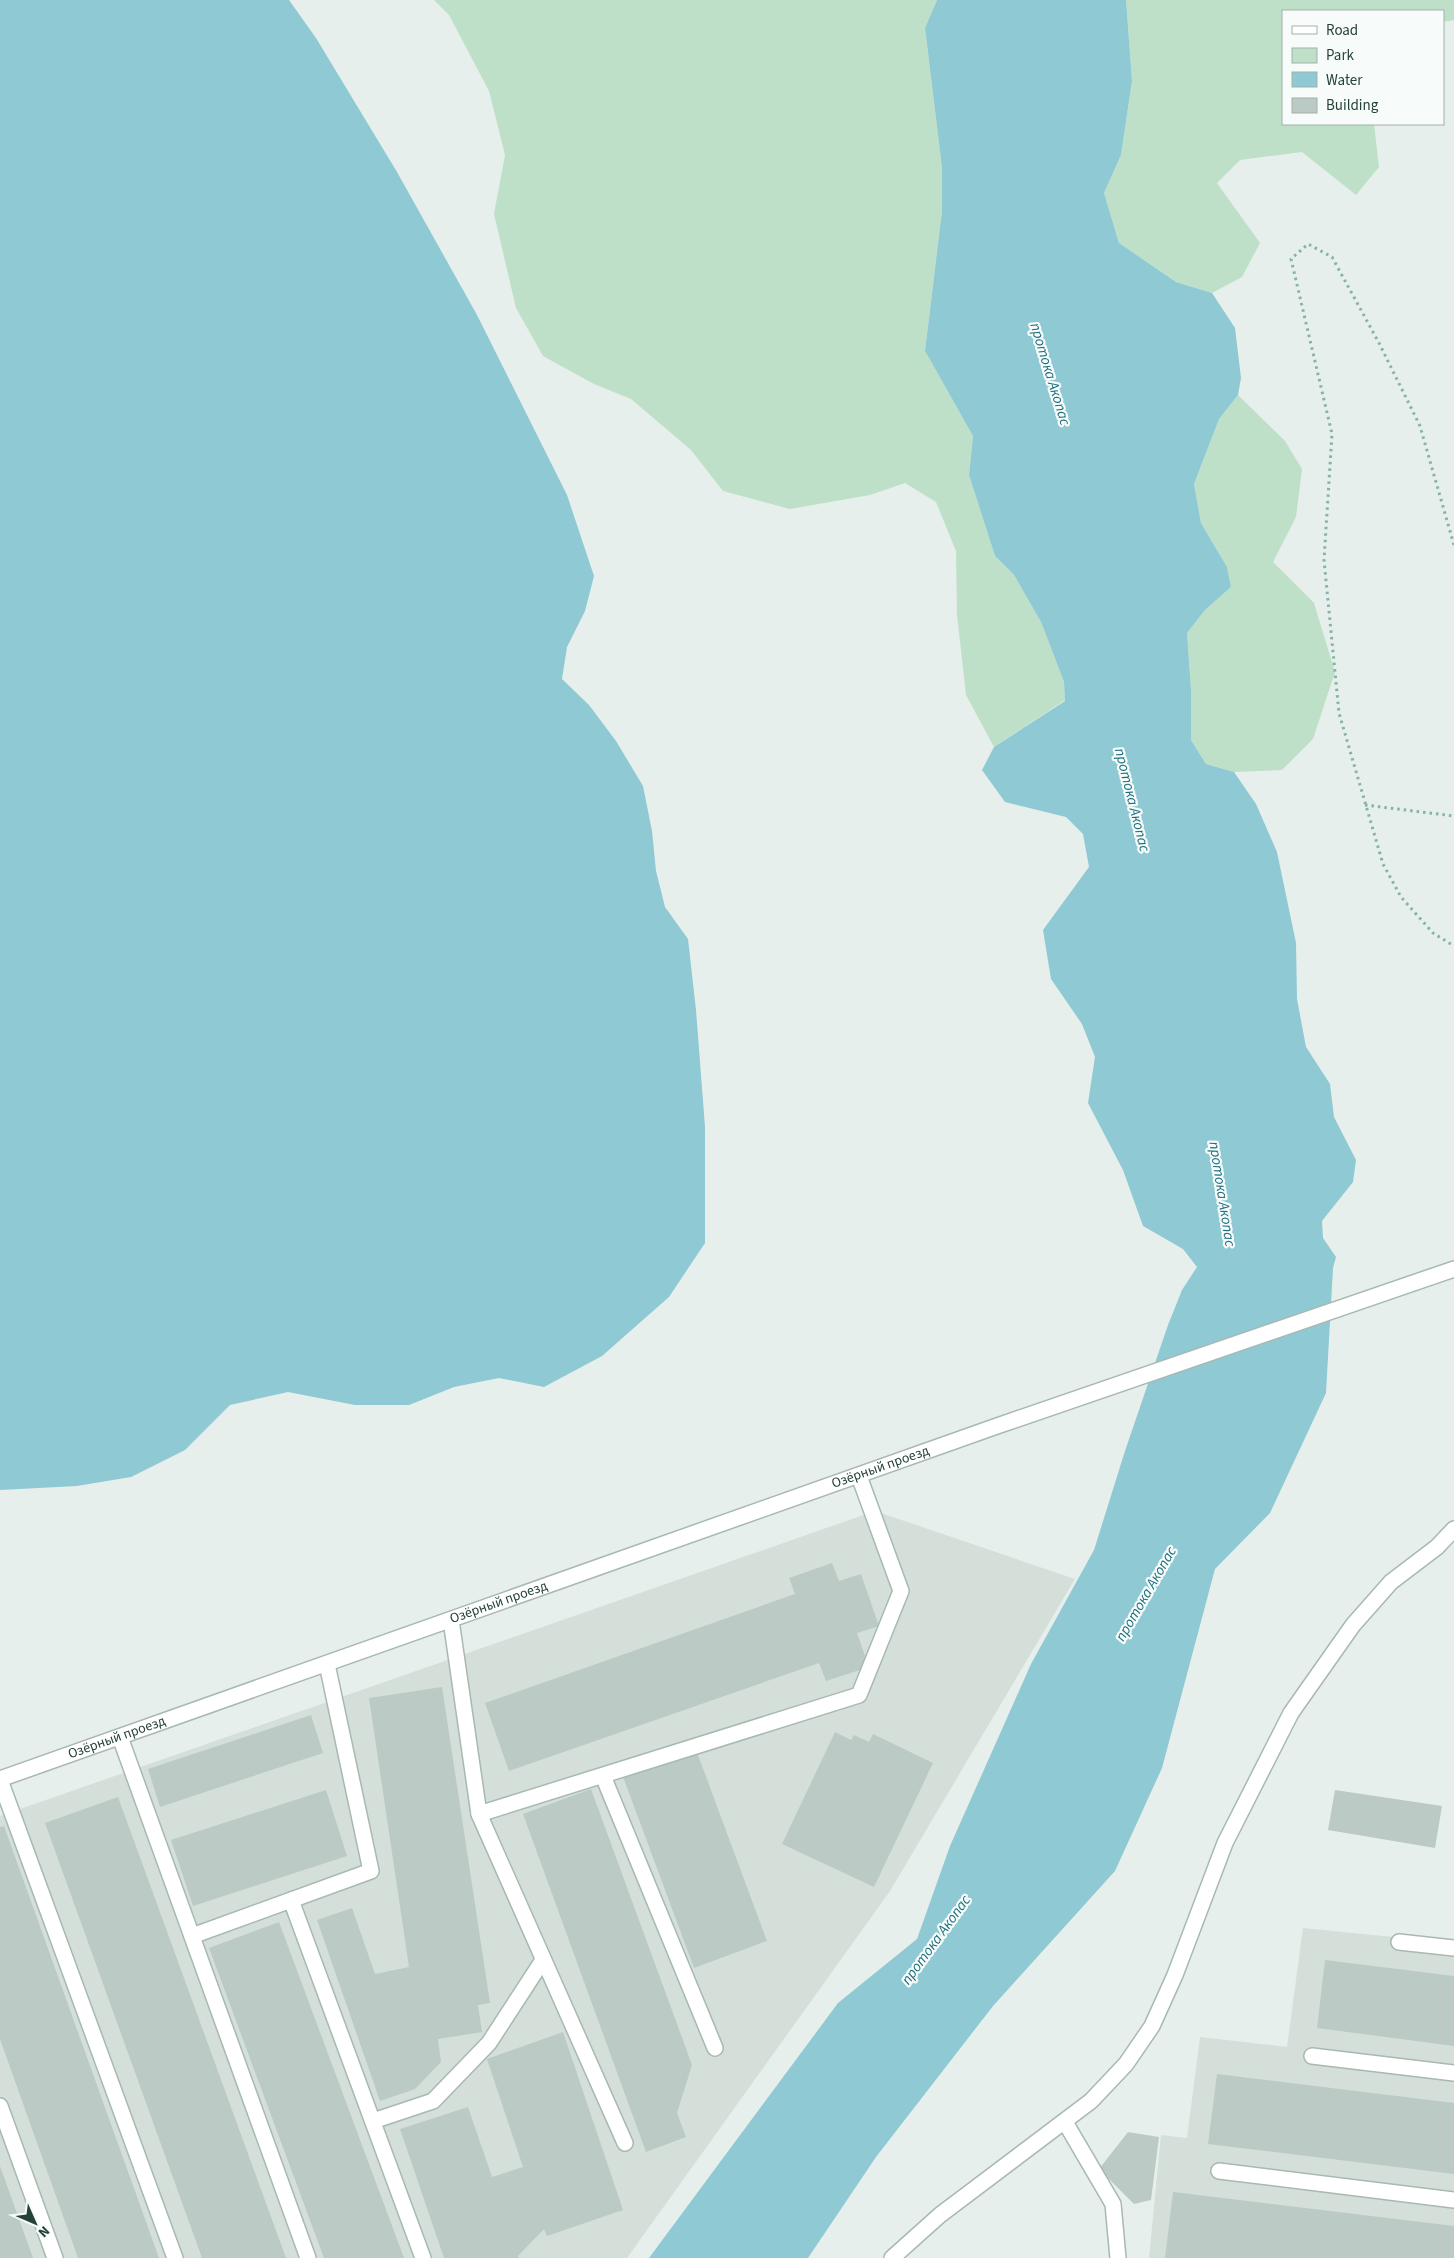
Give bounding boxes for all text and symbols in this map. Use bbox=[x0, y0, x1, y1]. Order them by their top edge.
legend bbox=[1282, 10, 1444, 125]
text: Road bbox=[1326, 20, 1358, 41]
text: Park bbox=[1326, 45, 1355, 66]
text: Water bbox=[1326, 70, 1363, 91]
text: Building bbox=[1326, 95, 1379, 116]
water label: протока Акопас bbox=[1024, 320, 1076, 428]
water label: протока Акопас bbox=[1109, 746, 1155, 855]
water label: протока Акопас bbox=[1203, 1140, 1241, 1249]
street label: Озёрный проезд bbox=[829, 1441, 932, 1494]
water label: протока Акопас bbox=[1110, 1542, 1182, 1645]
street label: Озёрный проезд bbox=[447, 1576, 551, 1629]
street label: Озёрный проезд bbox=[65, 1711, 169, 1764]
water label: протока Акопас bbox=[896, 1890, 976, 1989]
north arrow bbox=[10, 2198, 60, 2248]
text: N bbox=[33, 2221, 54, 2242]

